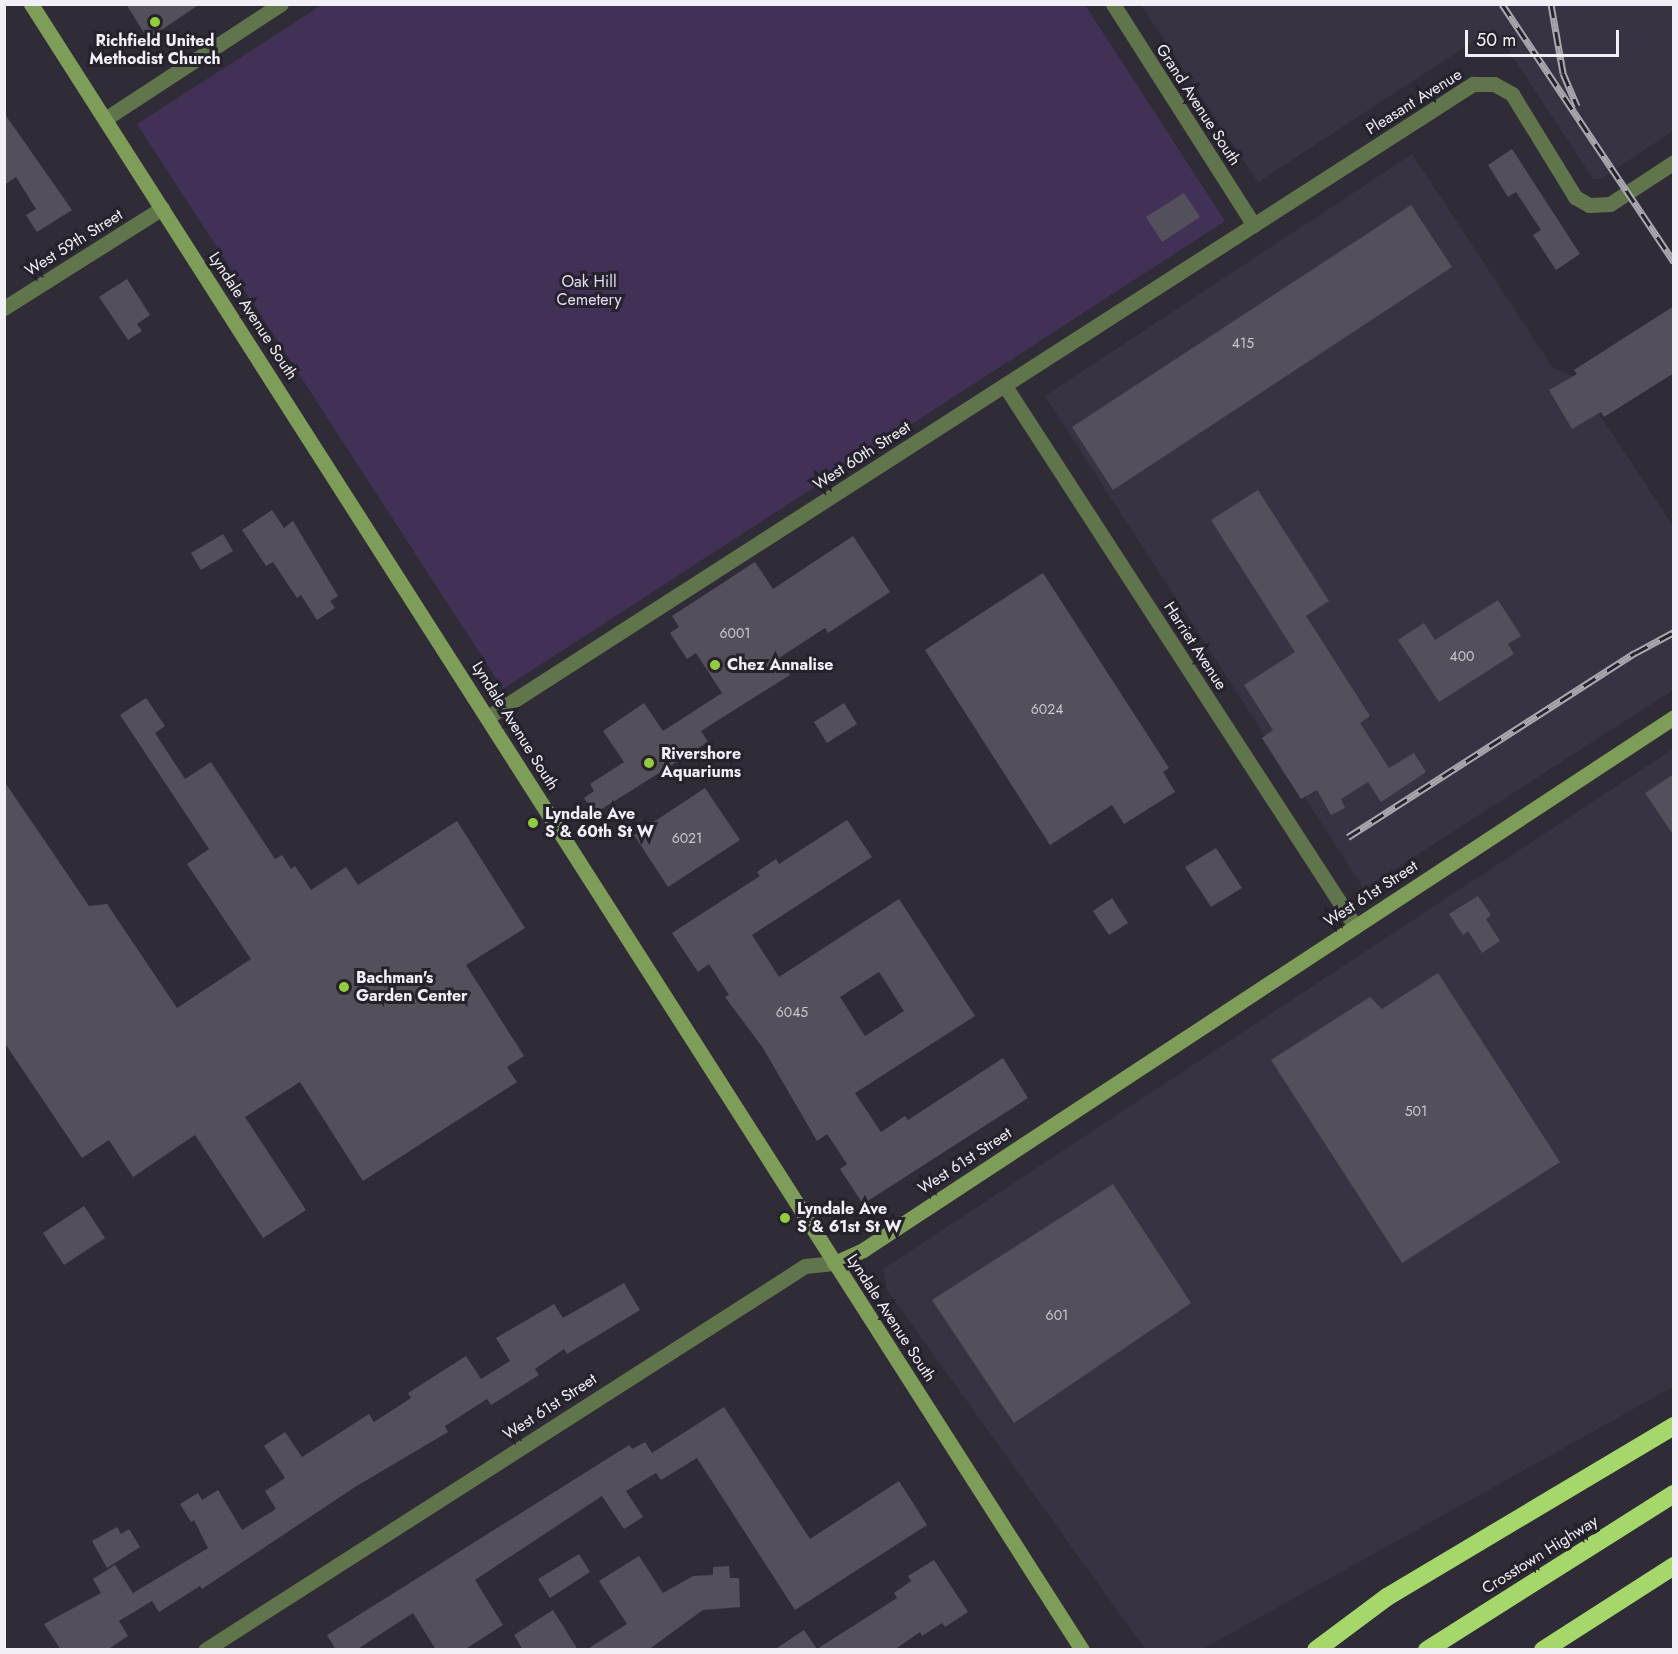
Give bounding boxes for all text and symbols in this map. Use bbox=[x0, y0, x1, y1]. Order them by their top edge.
marker: Richfield United Methodist Church bbox=[148, 15, 162, 29]
scale bar bbox=[1468, 18, 1622, 56]
text: 50 m bbox=[1476, 27, 1516, 53]
place label: Richfield United Methodist Church bbox=[89, 31, 221, 69]
street label: Grand Avenue South bbox=[1152, 41, 1244, 169]
street label: Pleasant Avenue bbox=[1363, 65, 1465, 139]
street label: West 59th Street bbox=[22, 205, 126, 281]
street label: Lyndale Avenue South bbox=[205, 249, 301, 383]
park label: Oak Hill Cemetery bbox=[556, 272, 622, 310]
house number: 415 bbox=[1232, 335, 1254, 351]
street label: West 60th Street bbox=[810, 417, 914, 495]
street label: Harriet Avenue bbox=[1159, 598, 1231, 694]
house number: 6001 bbox=[719, 625, 751, 641]
house number: 400 bbox=[1450, 648, 1474, 664]
place label: Chez Annalise bbox=[727, 655, 833, 675]
street label: Lyndale Avenue South bbox=[468, 658, 562, 794]
marker: Chez Annalise bbox=[708, 658, 722, 672]
house number: 6024 bbox=[1031, 701, 1063, 717]
place label: Rivershore Aquariums bbox=[661, 744, 741, 782]
marker: Rivershore Aquariums bbox=[642, 756, 656, 770]
place label: Lyndale Ave S & 60th St W bbox=[545, 804, 654, 842]
marker: Lyndale Ave S & 60th St W bbox=[526, 816, 540, 830]
house number: 6021 bbox=[672, 830, 702, 846]
street label: West 61st Street bbox=[1321, 857, 1421, 931]
place label: Bachman's Garden Center bbox=[356, 968, 468, 1006]
marker: Bachman's Garden Center bbox=[337, 980, 351, 994]
house number: 6045 bbox=[776, 1004, 808, 1020]
house number: 501 bbox=[1405, 1103, 1427, 1119]
street label: West 61st Street bbox=[915, 1124, 1015, 1198]
place label: Lyndale Ave S & 61st St W bbox=[797, 1199, 902, 1237]
marker: Lyndale Ave S & 61st St W bbox=[778, 1211, 792, 1225]
street label: Lyndale Avenue South bbox=[843, 1251, 939, 1385]
house number: 601 bbox=[1046, 1307, 1068, 1323]
street label: West 61st Street bbox=[500, 1370, 600, 1444]
street label: Crosstown Highway bbox=[1479, 1512, 1601, 1598]

